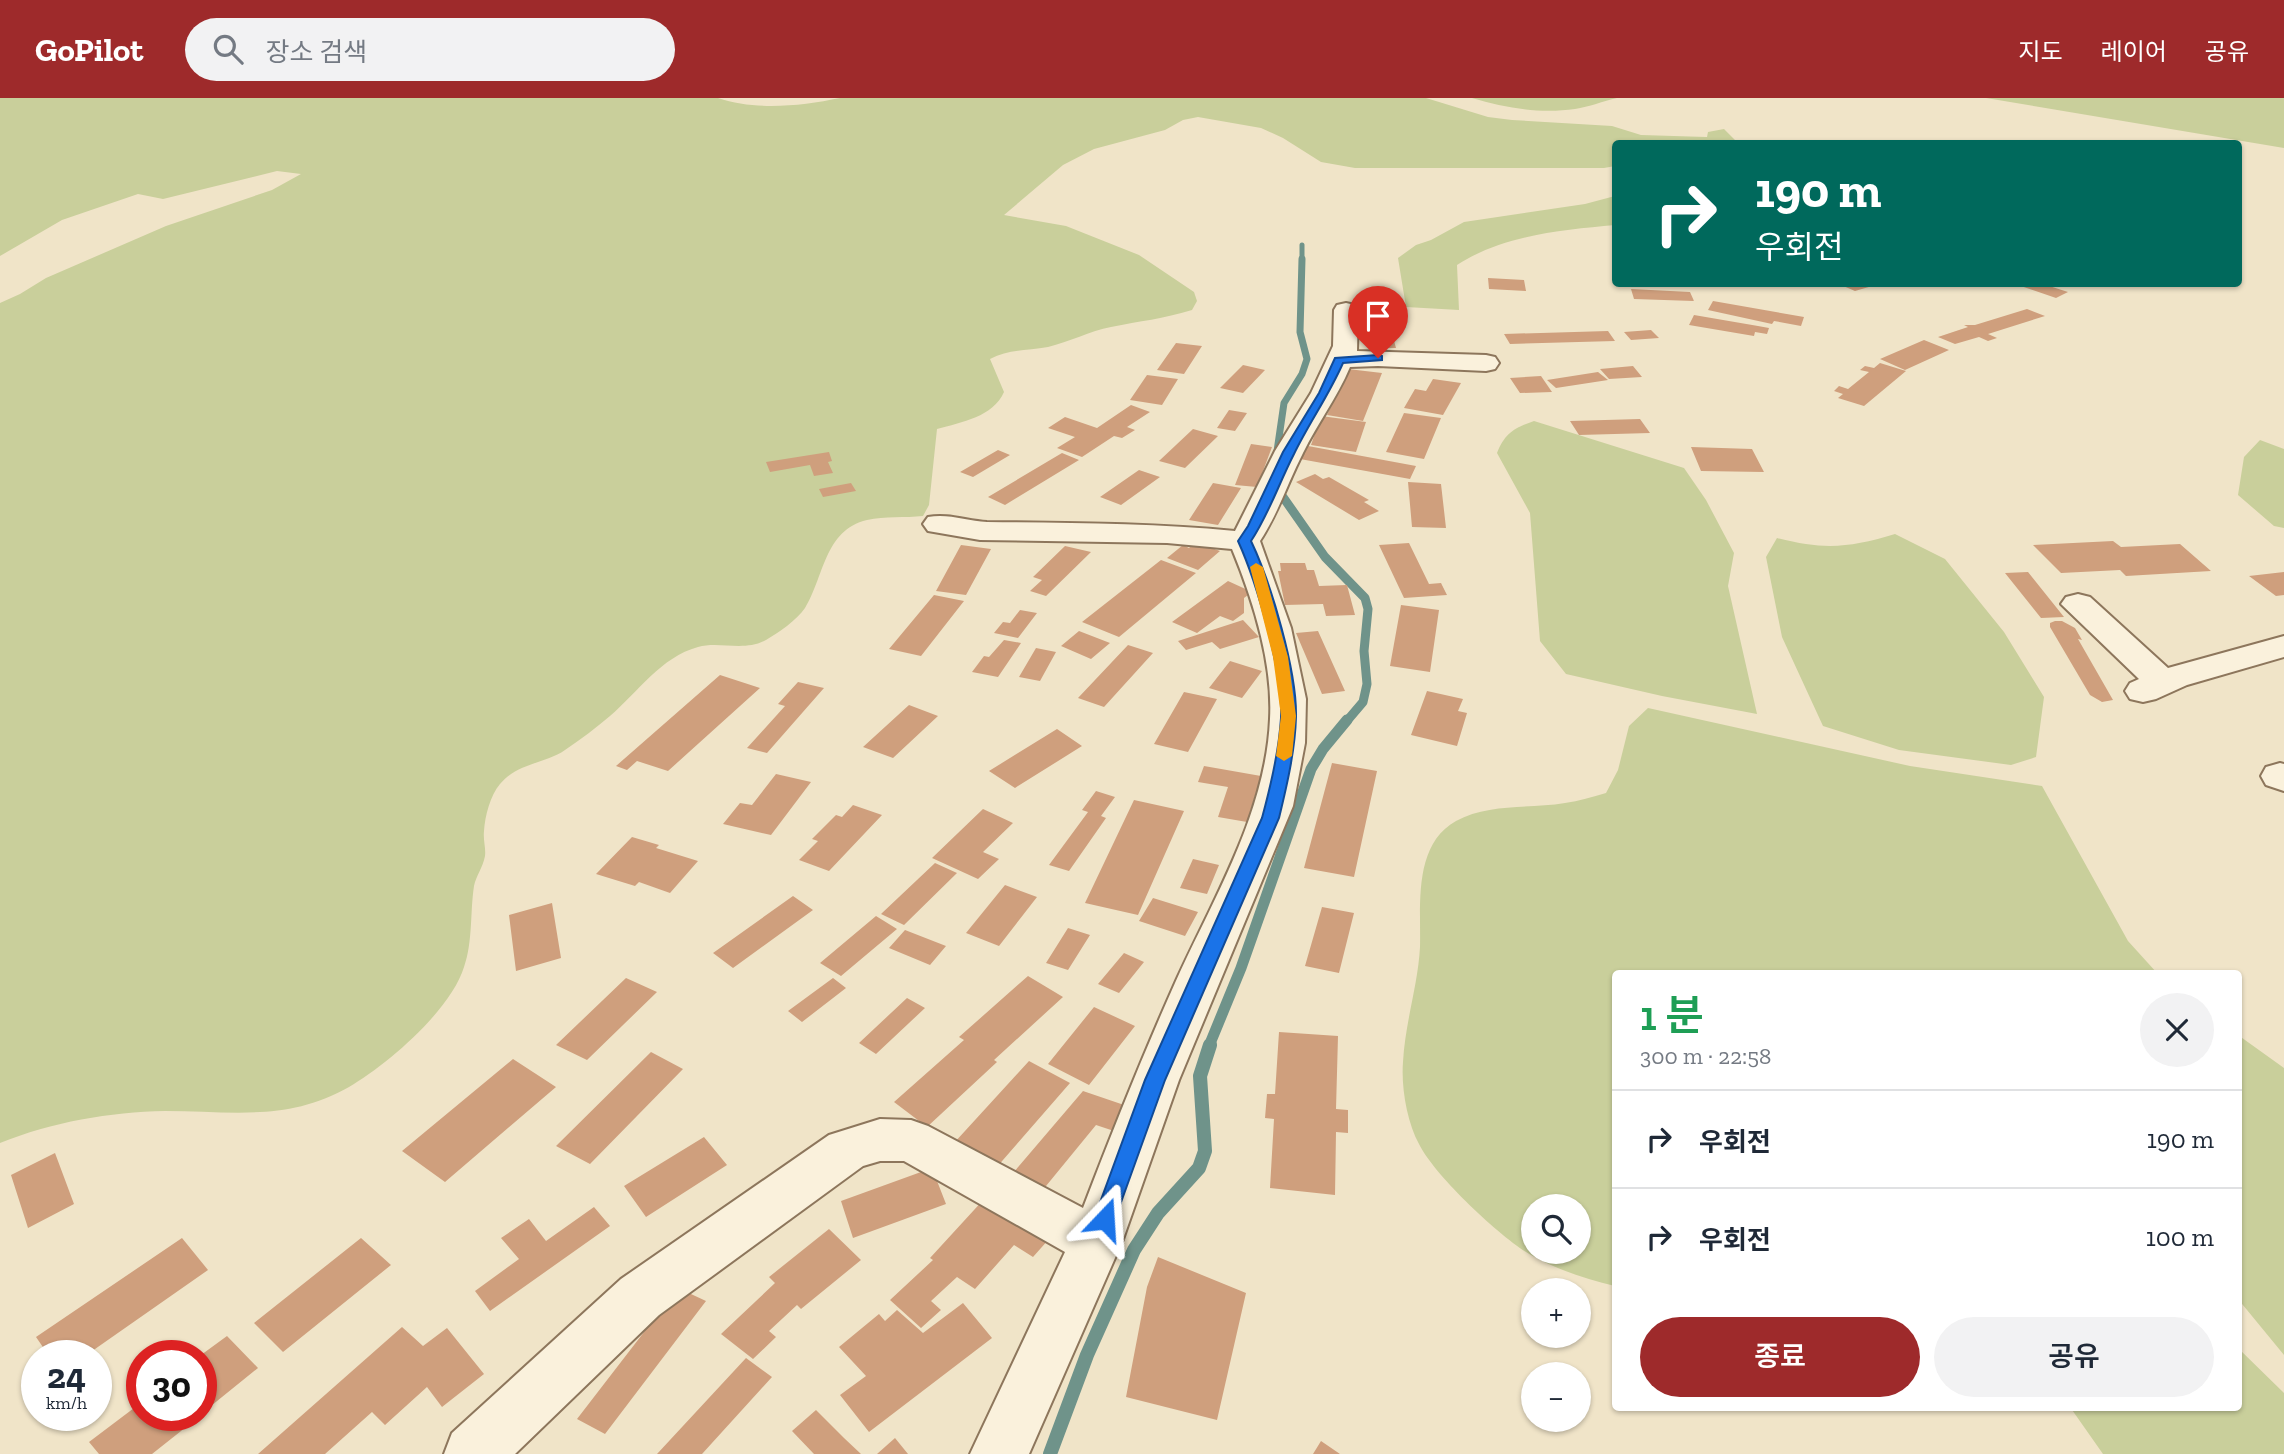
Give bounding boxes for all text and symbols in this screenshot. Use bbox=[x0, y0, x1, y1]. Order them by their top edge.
search box bbox=[185, 18, 675, 81]
text: GoPilot bbox=[35, 30, 143, 69]
icon: search bbox=[209, 30, 247, 68]
text: 장소 검색 bbox=[265, 36, 367, 68]
text: 지도 bbox=[2018, 37, 2063, 66]
text: 레이어 bbox=[2101, 37, 2167, 66]
text: 공유 bbox=[2205, 37, 2249, 66]
text: 190 m bbox=[1755, 161, 1881, 220]
icon: right bbox=[1640, 168, 1731, 259]
text: 우회전 bbox=[1755, 228, 1843, 266]
pin bbox=[1348, 286, 1408, 358]
icon: arrive bbox=[1359, 297, 1397, 335]
text: 1 분 bbox=[1640, 990, 1704, 1041]
button: close bbox=[2140, 993, 2214, 1067]
text: 300 m · 22:58 bbox=[1640, 1042, 1771, 1070]
icon: right bbox=[1640, 1120, 1678, 1158]
text: 190 m bbox=[2147, 1123, 2214, 1155]
text: 우회전 bbox=[1699, 1126, 1771, 1158]
position arrow bbox=[1068, 1182, 1142, 1256]
map controls bbox=[1521, 1194, 1591, 1432]
button: search bbox=[1521, 1194, 1591, 1264]
icon: right bbox=[1640, 1218, 1678, 1256]
text: 100 m bbox=[2146, 1221, 2214, 1253]
text: 우회전 bbox=[1699, 1224, 1771, 1256]
button: + bbox=[1521, 1278, 1591, 1348]
button: 종료 bbox=[1640, 1317, 1920, 1397]
button: 공유 bbox=[1934, 1317, 2214, 1397]
speed limit sign: 30 bbox=[126, 1340, 217, 1431]
text: 24 bbox=[47, 1355, 86, 1397]
button: − bbox=[1521, 1362, 1591, 1432]
text: km/h bbox=[46, 1392, 87, 1414]

